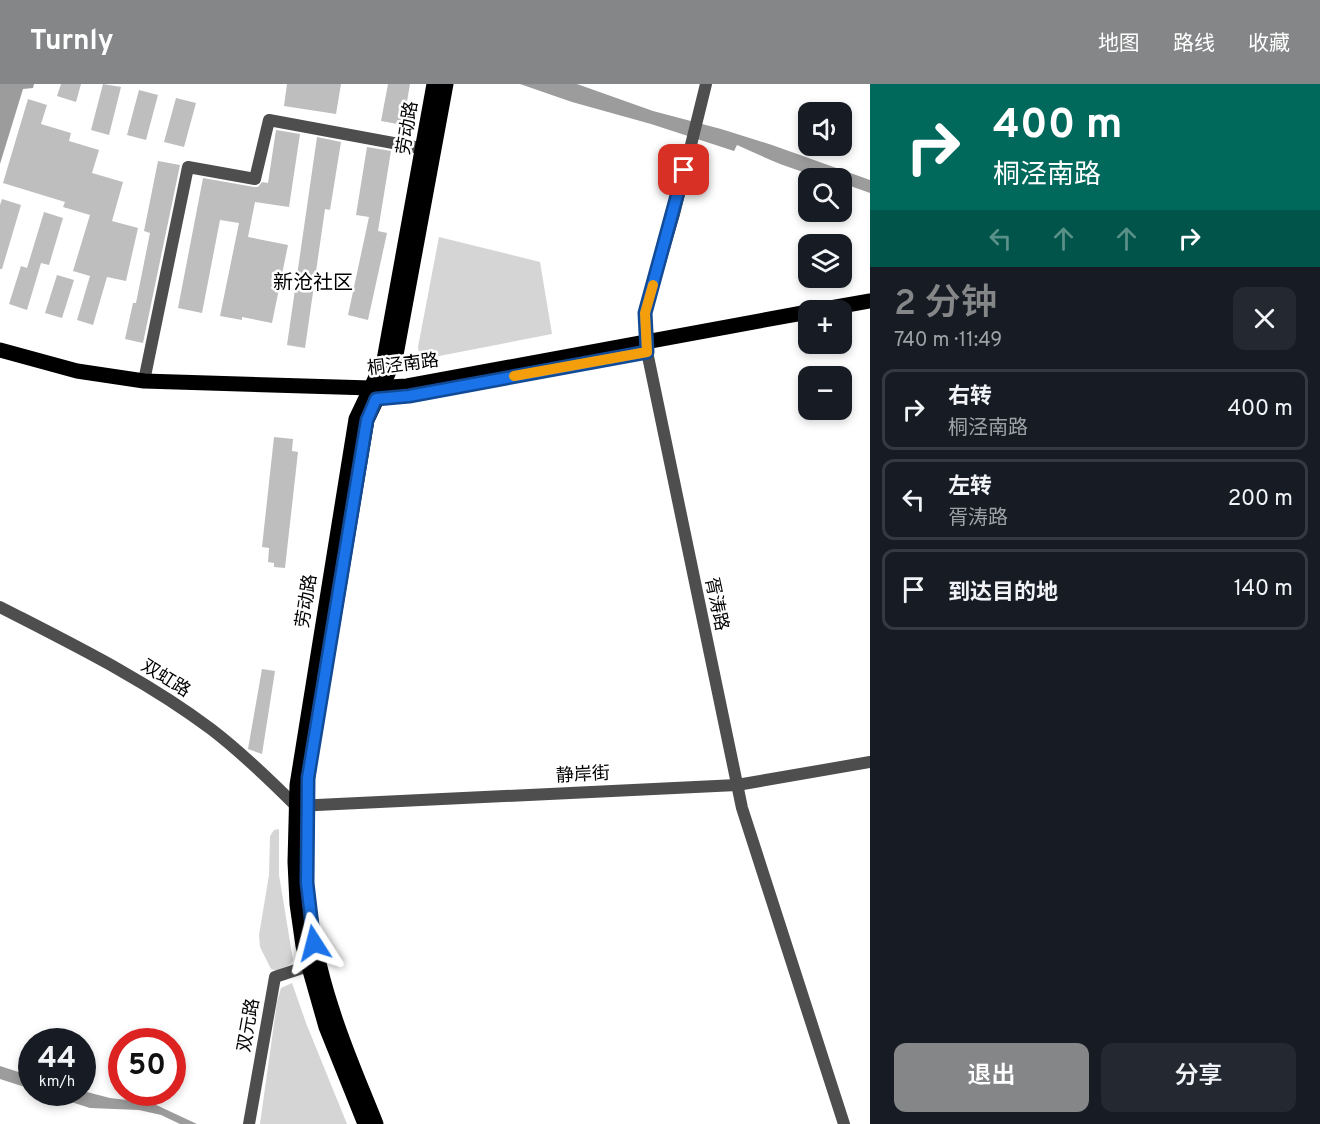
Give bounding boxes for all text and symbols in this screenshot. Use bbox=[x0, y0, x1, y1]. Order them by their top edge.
text: Turnly bbox=[30, 24, 114, 60]
text: 地图 bbox=[1098, 31, 1140, 58]
text: 路线 bbox=[1173, 31, 1215, 58]
text: 收藏 bbox=[1248, 31, 1290, 58]
street label: 劳动路 bbox=[393, 100, 424, 157]
text: 400 m bbox=[993, 100, 1123, 153]
map controls bbox=[798, 102, 852, 420]
button: sound bbox=[798, 102, 852, 156]
icon: right bbox=[894, 108, 972, 186]
pin bbox=[658, 144, 709, 195]
icon: arrive bbox=[667, 153, 700, 186]
text: 桐泾南路 bbox=[993, 159, 1101, 193]
button: search bbox=[798, 168, 852, 222]
icon: left bbox=[984, 222, 1017, 255]
icon: ahead bbox=[1047, 222, 1080, 255]
icon: ahead bbox=[1110, 222, 1143, 255]
icon: right bbox=[1173, 222, 1206, 255]
button: layers bbox=[798, 234, 852, 288]
district label: 新沧社区 bbox=[273, 271, 353, 297]
text: 2 分钟 bbox=[894, 282, 997, 328]
button: close bbox=[1233, 287, 1296, 350]
button: + bbox=[798, 300, 852, 354]
text: 740 m · 11:49 bbox=[894, 328, 1002, 354]
street label: 桐泾南路 bbox=[366, 350, 440, 381]
button: − bbox=[798, 366, 852, 420]
text: 右转 bbox=[948, 384, 992, 411]
icon: right bbox=[897, 393, 930, 426]
text: 400 m bbox=[1227, 396, 1293, 423]
text: 桐泾南路 bbox=[948, 416, 1028, 442]
text: 左转 bbox=[948, 474, 992, 501]
icon: left bbox=[897, 483, 930, 516]
text: 200 m bbox=[1228, 486, 1293, 513]
text: 胥涛路 bbox=[948, 506, 1008, 532]
street label: 劳动路 bbox=[292, 573, 323, 630]
icon: arrive bbox=[897, 573, 930, 606]
street label: 胥涛路 bbox=[699, 576, 732, 633]
text: 140 m bbox=[1234, 576, 1293, 603]
text: 到达目的地 bbox=[948, 580, 1058, 607]
street label: 双虹路 bbox=[136, 655, 194, 703]
street label: 静岸街 bbox=[556, 763, 611, 788]
position arrow bbox=[282, 911, 346, 975]
street label: 双元路 bbox=[233, 997, 265, 1054]
speed limit sign: 50 bbox=[108, 1028, 186, 1106]
text: 44 bbox=[38, 1041, 76, 1078]
button: 退出 bbox=[894, 1043, 1089, 1112]
button: 分享 bbox=[1101, 1043, 1296, 1112]
text: km/h bbox=[39, 1073, 75, 1092]

